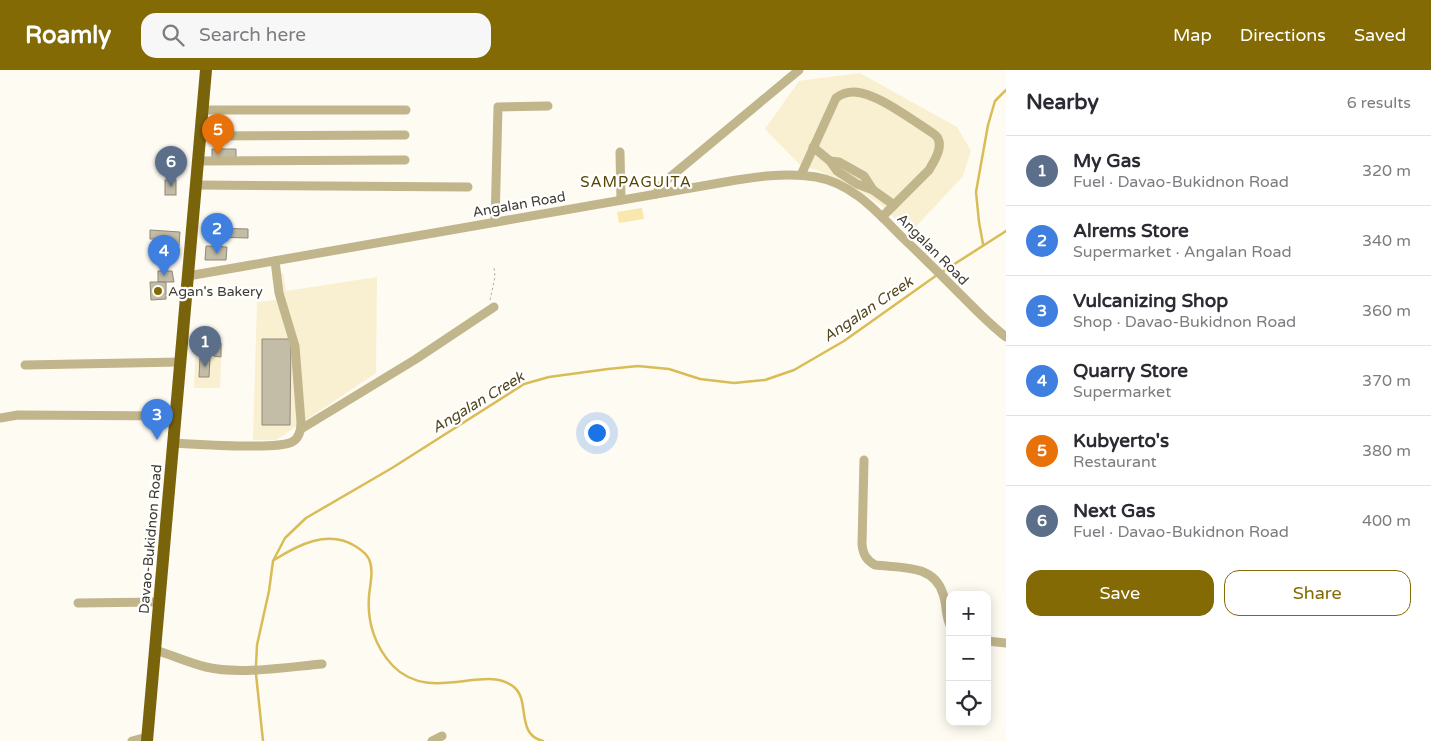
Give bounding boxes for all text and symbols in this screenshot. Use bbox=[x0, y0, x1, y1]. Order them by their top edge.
search box bbox=[141, 13, 491, 58]
text: Roamly bbox=[25, 21, 111, 50]
icon: search bbox=[159, 21, 187, 49]
text: Search here bbox=[199, 24, 306, 46]
text: Map bbox=[1173, 24, 1212, 46]
text: Directions bbox=[1240, 24, 1326, 46]
text: Saved bbox=[1354, 24, 1406, 46]
text: Nearby bbox=[1026, 90, 1099, 115]
text: 6 results bbox=[1347, 93, 1411, 113]
pin: 5 bbox=[202, 114, 234, 155]
pin: 6 bbox=[155, 146, 187, 187]
text: My Gas bbox=[1073, 150, 1141, 172]
text: 1 bbox=[1037, 161, 1047, 181]
text: 320 m bbox=[1362, 161, 1411, 181]
text: Fuel · Davao-Bukidnon Road bbox=[1073, 172, 1289, 192]
district label: SAMPAGUITA bbox=[580, 173, 692, 191]
street label: Angalan Road bbox=[471, 188, 567, 221]
street label: Angalan Road bbox=[893, 210, 972, 289]
pin: 2 bbox=[201, 213, 233, 254]
text: Alrems Store bbox=[1073, 220, 1189, 242]
text: 2 bbox=[1037, 231, 1047, 251]
text: 340 m bbox=[1362, 231, 1411, 251]
pin: 4 bbox=[148, 235, 180, 276]
text: Supermarket · Angalan Road bbox=[1073, 242, 1292, 262]
water label: Angalan Creek bbox=[820, 271, 918, 346]
place label: Agan's Bakery bbox=[168, 283, 263, 300]
marker: Agan's Bakery bbox=[152, 285, 164, 297]
text: Vulcanizing Shop bbox=[1073, 290, 1228, 312]
text: 3 bbox=[1037, 301, 1047, 321]
text: 360 m bbox=[1362, 301, 1411, 321]
text: Shop · Davao-Bukidnon Road bbox=[1073, 312, 1296, 332]
pin: 1 bbox=[189, 326, 221, 367]
text: Quarry Store bbox=[1073, 360, 1188, 382]
water label: Angalan Creek bbox=[429, 366, 529, 437]
text: 4 bbox=[1037, 371, 1047, 391]
text: 370 m bbox=[1362, 371, 1411, 391]
text: Supermarket bbox=[1073, 382, 1171, 402]
pin: 3 bbox=[141, 399, 173, 440]
your location bbox=[584, 420, 610, 446]
text: Kubyerto's bbox=[1073, 430, 1169, 452]
text: 5 bbox=[1037, 441, 1047, 461]
text: 380 m bbox=[1362, 441, 1411, 461]
text: Restaurant bbox=[1073, 452, 1157, 472]
street label: Davao-Bukidnon Road bbox=[135, 464, 166, 615]
text: Next Gas bbox=[1073, 500, 1155, 522]
text: 6 bbox=[1037, 511, 1047, 531]
text: 400 m bbox=[1362, 511, 1411, 531]
text: Fuel · Davao-Bukidnon Road bbox=[1073, 522, 1289, 542]
button: Save bbox=[1026, 570, 1214, 616]
button: Share bbox=[1224, 570, 1411, 616]
map controls bbox=[946, 591, 991, 726]
button: + bbox=[946, 591, 991, 636]
button: − bbox=[946, 636, 991, 681]
button: locate bbox=[946, 681, 991, 726]

